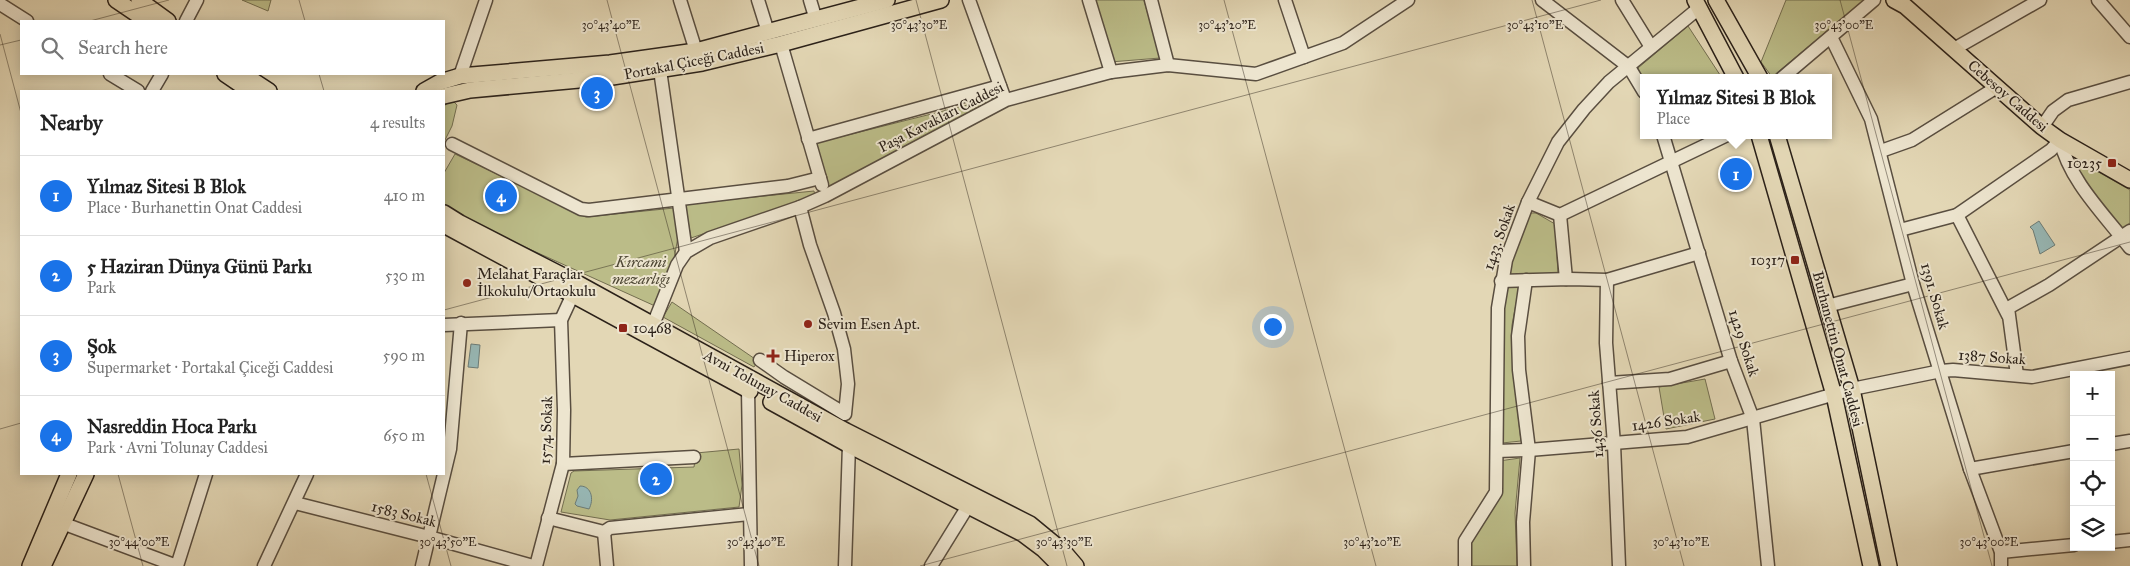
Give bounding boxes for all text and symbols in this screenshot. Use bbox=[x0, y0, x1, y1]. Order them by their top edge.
text: 30°43'40"E bbox=[582, 18, 641, 32]
text: 30°43'30"E bbox=[891, 18, 948, 32]
text: 30°43'20"E bbox=[1198, 18, 1256, 32]
text: 30°43'10"E bbox=[1507, 18, 1564, 32]
text: 30°43'00"E bbox=[1815, 18, 1874, 32]
search box bbox=[20, 20, 445, 75]
icon: search bbox=[38, 34, 66, 62]
text: Search here bbox=[78, 36, 168, 59]
street label: Portakal Çiceği Caddesi bbox=[622, 39, 766, 83]
street label: Cebesoy Caddesi bbox=[1964, 56, 2052, 136]
pin: 3 bbox=[581, 74, 613, 112]
popup bbox=[1640, 74, 1832, 139]
street label: Paşa Kavakları Caddesi bbox=[876, 78, 1006, 156]
text: Yılmaz Sitesi B Blok bbox=[1657, 86, 1815, 109]
text: Place bbox=[1657, 109, 1690, 128]
text: Nearby bbox=[40, 110, 103, 136]
text: 4 results bbox=[370, 113, 425, 132]
place label: 10235 bbox=[2067, 154, 2102, 172]
pin: 1 bbox=[1720, 155, 1752, 193]
marker: 10235 bbox=[2106, 157, 2118, 169]
text: Yılmaz Sitesi B Blok bbox=[87, 175, 246, 198]
pin: 4 bbox=[485, 177, 517, 215]
text: 1 bbox=[53, 186, 59, 205]
text: 410 m bbox=[384, 186, 425, 205]
text: Place · Burhanettin Onat Caddesi bbox=[87, 198, 302, 217]
street label: 1433. Sokak bbox=[1479, 201, 1519, 273]
place label: 10317 bbox=[1750, 251, 1785, 269]
park label: Kırcami mezarlığı bbox=[612, 253, 671, 288]
marker: 10317 bbox=[1789, 254, 1801, 266]
text: 5 Haziran Dünya Günü Parkı bbox=[87, 255, 312, 278]
street label: 1391. Sokak bbox=[1917, 261, 1953, 331]
place label: Melahat Faraçlar İlkokulu/Ortaokulu bbox=[477, 265, 596, 300]
text: 2 bbox=[52, 266, 60, 285]
text: 530 m bbox=[385, 266, 425, 285]
street label: Burhanettin Onat Caddesi bbox=[1809, 269, 1867, 429]
marker: Melahat Faraçlar İlkokulu/Ortaokulu bbox=[461, 277, 473, 289]
text: Park bbox=[87, 278, 116, 297]
street label: 1429 Sokak bbox=[1725, 307, 1763, 379]
your location bbox=[1260, 314, 1286, 340]
place label: Sevim Esen Apt. bbox=[818, 315, 920, 333]
marker: Sevim Esen Apt. bbox=[802, 318, 814, 330]
place label: 10468 bbox=[633, 319, 672, 337]
marker: 10468 bbox=[617, 322, 629, 334]
text: Şok bbox=[87, 335, 116, 358]
street label: Avni Tolunay Caddesi bbox=[700, 345, 825, 426]
text: 3 bbox=[53, 346, 59, 365]
text: 590 m bbox=[383, 346, 425, 365]
street label: 1387 Sokak bbox=[1958, 346, 2026, 368]
place label: Hiperox bbox=[784, 347, 835, 365]
marker: Hiperox bbox=[766, 349, 780, 363]
text: Supermarket · Portakal Çiceği Caddesi bbox=[87, 358, 333, 377]
map controls bbox=[2070, 371, 2115, 551]
button: + bbox=[2070, 371, 2115, 416]
street label: 1436 Sokak bbox=[1585, 390, 1607, 458]
street label: 1574 Sokak bbox=[536, 395, 556, 465]
street label: 1426 Sokak bbox=[1631, 407, 1701, 435]
text: Nasreddin Hoca Parkı bbox=[87, 415, 257, 438]
button: − bbox=[2070, 416, 2115, 461]
text: 4 bbox=[52, 426, 60, 445]
text: 650 m bbox=[383, 426, 425, 445]
text: Park · Avni Tolunay Caddesi bbox=[87, 438, 268, 457]
pin: 2 bbox=[640, 460, 672, 498]
button: locate bbox=[2070, 461, 2115, 506]
street label: 1583 Sokak bbox=[370, 497, 438, 531]
button: layers bbox=[2070, 506, 2115, 551]
text: 30°44'00"E bbox=[109, 535, 170, 549]
text: 30°43'50"E bbox=[419, 535, 477, 549]
text: 30°43'40"E bbox=[727, 535, 786, 549]
text: 30°43'30"E bbox=[1036, 535, 1093, 549]
text: 30°43'20"E bbox=[1343, 535, 1401, 549]
text: 30°43'10"E bbox=[1653, 535, 1710, 549]
text: 30°43'00"E bbox=[1960, 535, 2019, 549]

